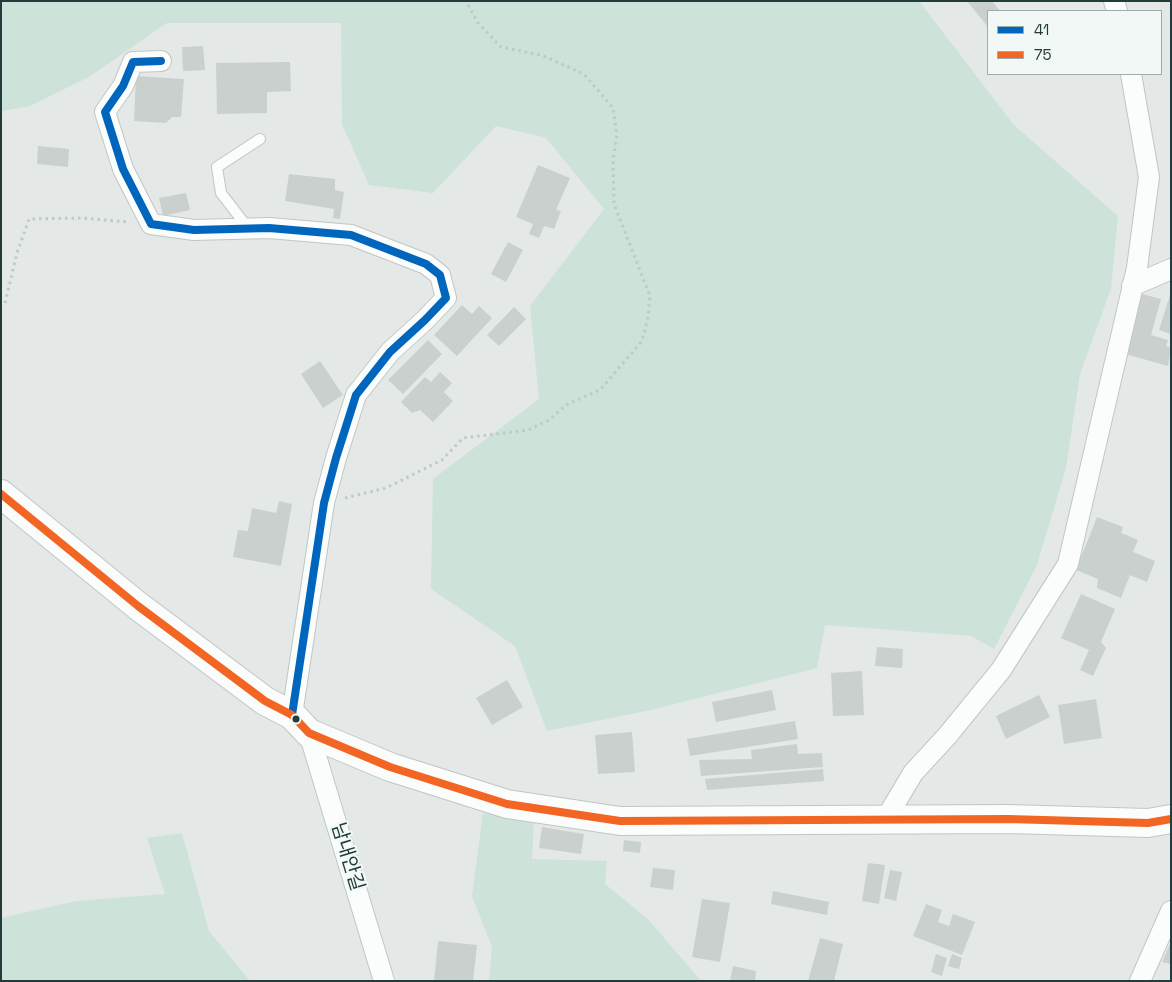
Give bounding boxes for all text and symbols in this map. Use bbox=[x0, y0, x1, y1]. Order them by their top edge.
legend bbox=[987, 10, 1162, 75]
text: 41 bbox=[1034, 20, 1049, 39]
text: 75 bbox=[1034, 45, 1051, 64]
unlabelled marker bbox=[291, 714, 301, 724]
street label: 남내안길 bbox=[326, 820, 368, 894]

